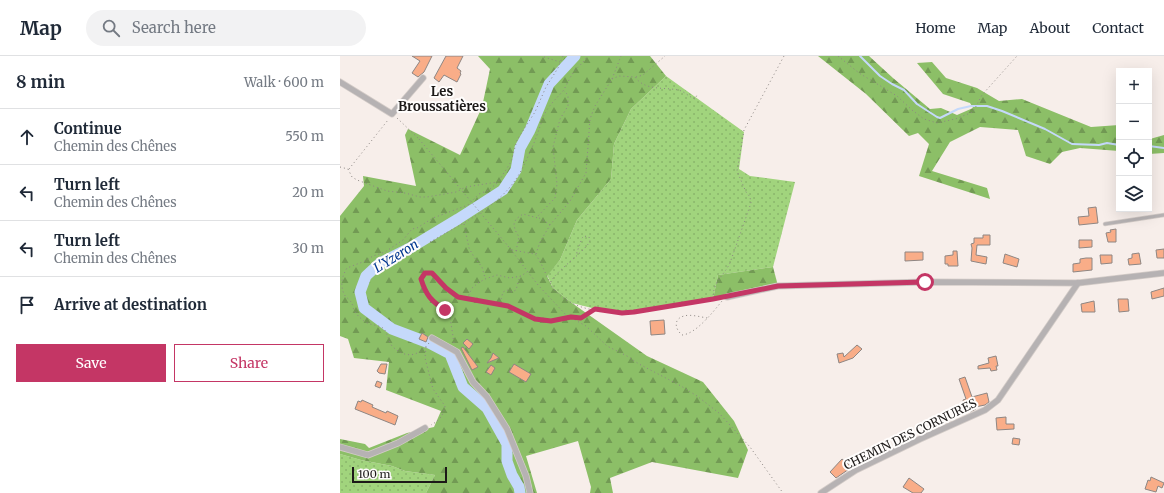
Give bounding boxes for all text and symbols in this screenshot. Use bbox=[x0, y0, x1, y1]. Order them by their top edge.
search box bbox=[86, 10, 366, 46]
text: Map bbox=[20, 16, 62, 40]
icon: search bbox=[100, 17, 122, 39]
text: Search here bbox=[132, 18, 216, 37]
text: Home bbox=[915, 19, 956, 37]
text: Map bbox=[978, 19, 1007, 37]
text: About bbox=[1029, 19, 1070, 37]
text: Contact bbox=[1092, 19, 1144, 37]
map controls bbox=[1116, 68, 1152, 212]
button: + bbox=[1116, 68, 1152, 104]
text: 8 min bbox=[16, 71, 65, 93]
text: Walk · 600 m bbox=[244, 74, 324, 91]
district label: Les Broussatières bbox=[398, 83, 486, 115]
button: − bbox=[1116, 104, 1152, 140]
text: Continue bbox=[54, 119, 122, 138]
icon: ahead bbox=[16, 126, 38, 148]
text: 550 m bbox=[285, 128, 324, 145]
text: Chemin des Chênes bbox=[54, 138, 177, 155]
button: locate bbox=[1116, 140, 1152, 176]
text: Turn left bbox=[54, 175, 120, 194]
button: layers bbox=[1116, 176, 1152, 212]
icon: left bbox=[16, 182, 38, 204]
text: 20 m bbox=[292, 184, 324, 201]
text: Chemin des Chênes bbox=[54, 194, 177, 211]
text: Turn left bbox=[54, 231, 120, 250]
water label: L'Yzeron bbox=[370, 236, 422, 276]
icon: left bbox=[16, 238, 38, 260]
text: 30 m bbox=[292, 240, 324, 257]
text: Chemin des Chênes bbox=[54, 250, 177, 267]
route start bbox=[916, 273, 934, 291]
icon: arrive bbox=[16, 294, 38, 316]
text: Arrive at destination bbox=[54, 295, 207, 314]
route end bbox=[436, 301, 454, 319]
button: Save bbox=[16, 344, 166, 382]
button: Share bbox=[174, 344, 324, 382]
street label: CHEMIN DES CORNURES bbox=[841, 395, 979, 473]
scale bar bbox=[352, 465, 447, 484]
text: 100 m bbox=[358, 467, 390, 481]

